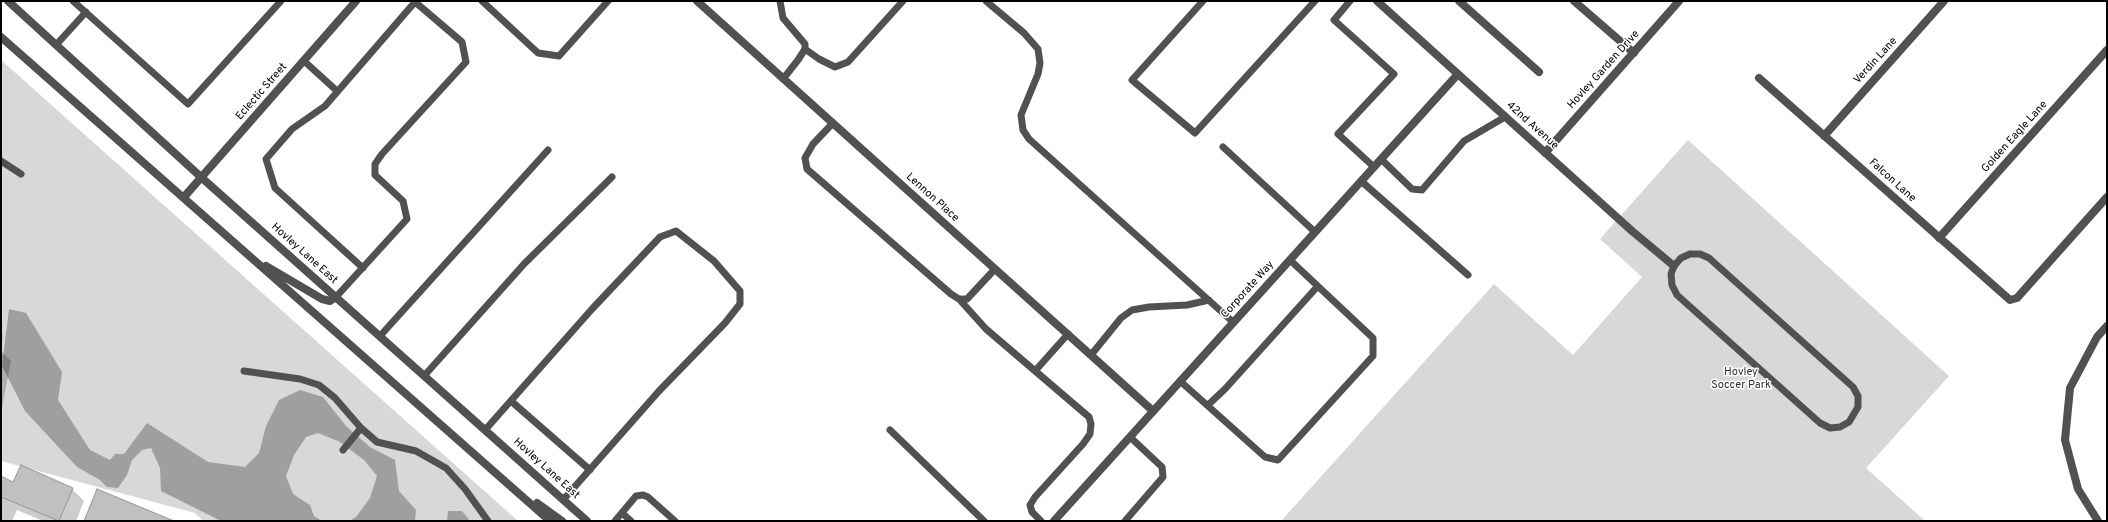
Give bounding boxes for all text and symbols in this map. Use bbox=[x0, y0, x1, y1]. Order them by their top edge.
street label: Hovley Garden Drive bbox=[1565, 28, 1643, 112]
street label: Verdin Lane bbox=[1852, 35, 1900, 87]
street label: Eclectic Street bbox=[234, 61, 290, 123]
street label: Golden Eagle Lane bbox=[1979, 98, 2051, 176]
street label: 42nd Avenue bbox=[1503, 99, 1561, 153]
street label: Falcon Lane bbox=[1866, 156, 1918, 206]
street label: Lennon Place bbox=[903, 171, 961, 225]
street label: Hovley Lane East bbox=[268, 221, 340, 287]
street label: Corporate Way bbox=[1219, 259, 1277, 321]
park label: Hovley Soccer Park bbox=[1711, 366, 1771, 392]
street label: Hovley Lane East bbox=[510, 436, 582, 502]

